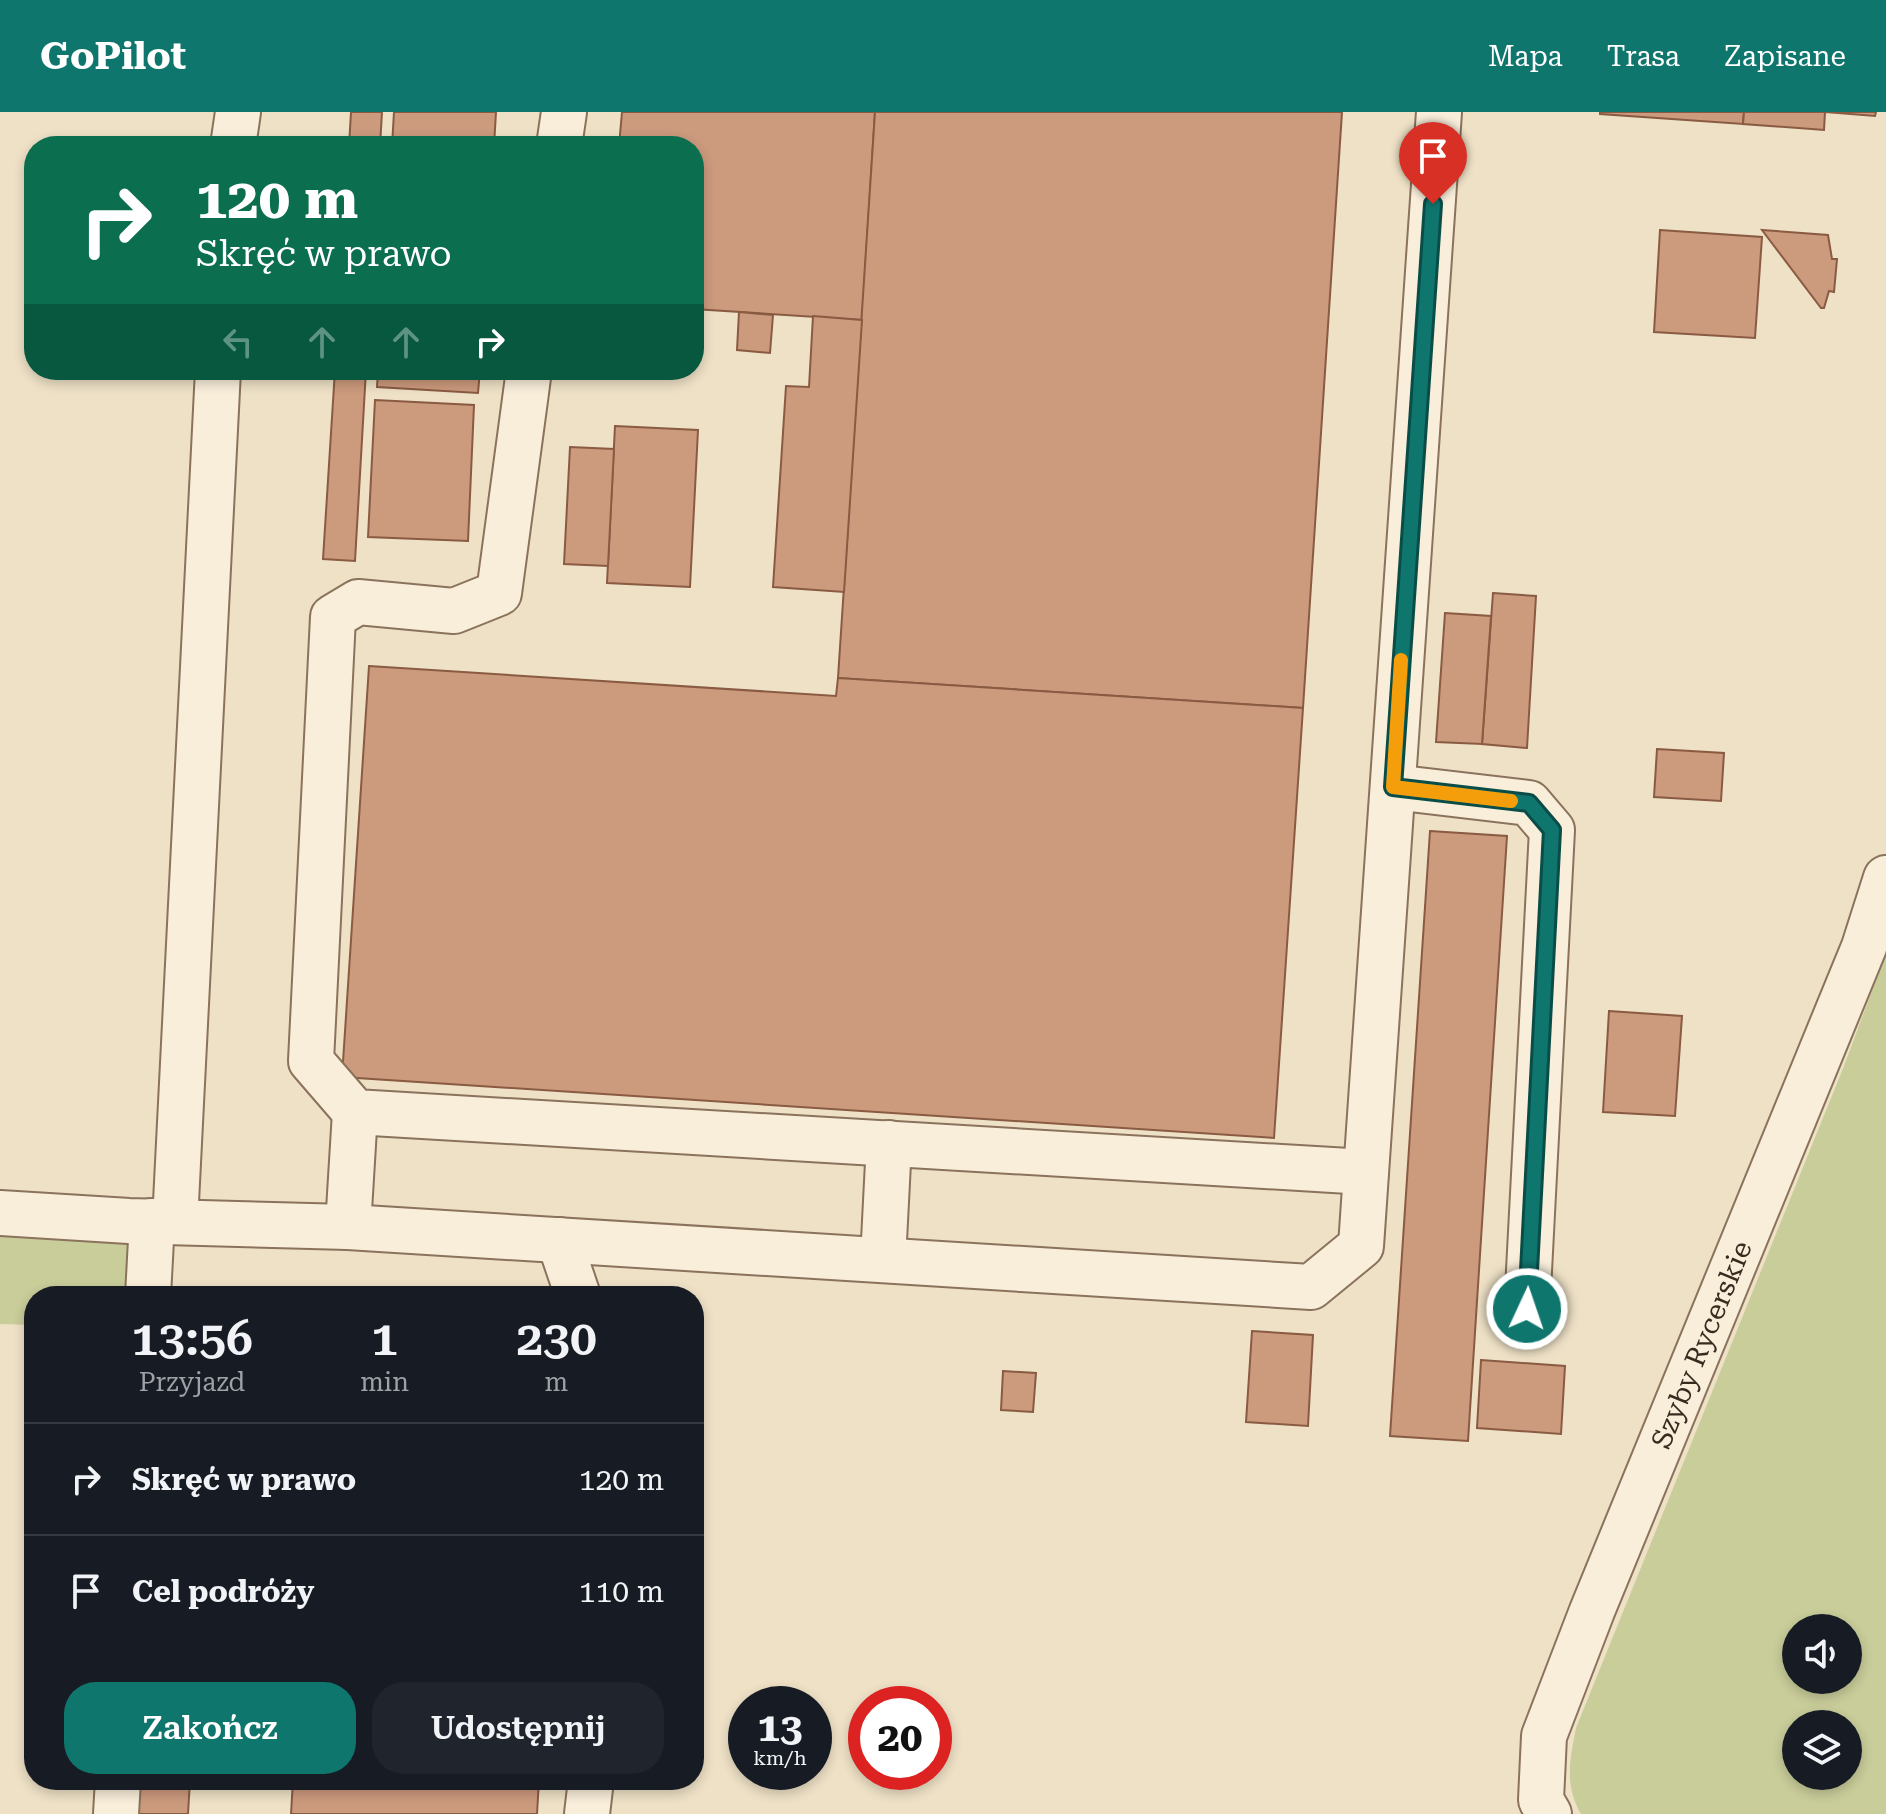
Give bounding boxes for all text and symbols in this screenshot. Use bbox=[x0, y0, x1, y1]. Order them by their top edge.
text: GoPilot bbox=[40, 34, 186, 78]
text: Mapa bbox=[1488, 40, 1563, 73]
text: Trasa bbox=[1607, 40, 1680, 73]
text: Zapisane bbox=[1724, 40, 1846, 73]
pin bbox=[1399, 122, 1467, 204]
icon: arrive bbox=[1411, 134, 1455, 178]
text: 120 m bbox=[196, 166, 358, 232]
icon: right bbox=[64, 168, 168, 272]
text: Skręć w prawo bbox=[196, 233, 452, 275]
icon: left bbox=[216, 320, 260, 364]
icon: ahead bbox=[300, 320, 344, 364]
icon: ahead bbox=[384, 320, 428, 364]
icon: right bbox=[468, 320, 512, 364]
street label: Szyby Rycerskie bbox=[1644, 1236, 1758, 1453]
position arrow bbox=[1485, 1267, 1569, 1351]
text: 13:56 bbox=[131, 1311, 253, 1367]
text: 1 bbox=[371, 1311, 398, 1367]
text: 230 bbox=[516, 1311, 597, 1367]
text: Przyjazd bbox=[139, 1367, 245, 1397]
text: min bbox=[360, 1367, 409, 1397]
text: m bbox=[545, 1367, 568, 1397]
icon: right bbox=[64, 1457, 108, 1501]
text: Skręć w prawo bbox=[132, 1462, 356, 1497]
text: 120 m bbox=[579, 1462, 664, 1497]
icon: arrive bbox=[64, 1569, 108, 1613]
text: Cel podróży bbox=[132, 1574, 314, 1609]
text: 110 m bbox=[579, 1574, 664, 1609]
map controls bbox=[1782, 1614, 1862, 1790]
button: sound bbox=[1782, 1614, 1862, 1694]
button: Zakończ bbox=[64, 1682, 356, 1774]
button: Udostępnij bbox=[372, 1682, 664, 1774]
speed limit sign: 20 bbox=[848, 1686, 952, 1790]
text: 13 bbox=[758, 1704, 802, 1751]
button: layers bbox=[1782, 1710, 1862, 1790]
text: km/h bbox=[753, 1746, 807, 1770]

